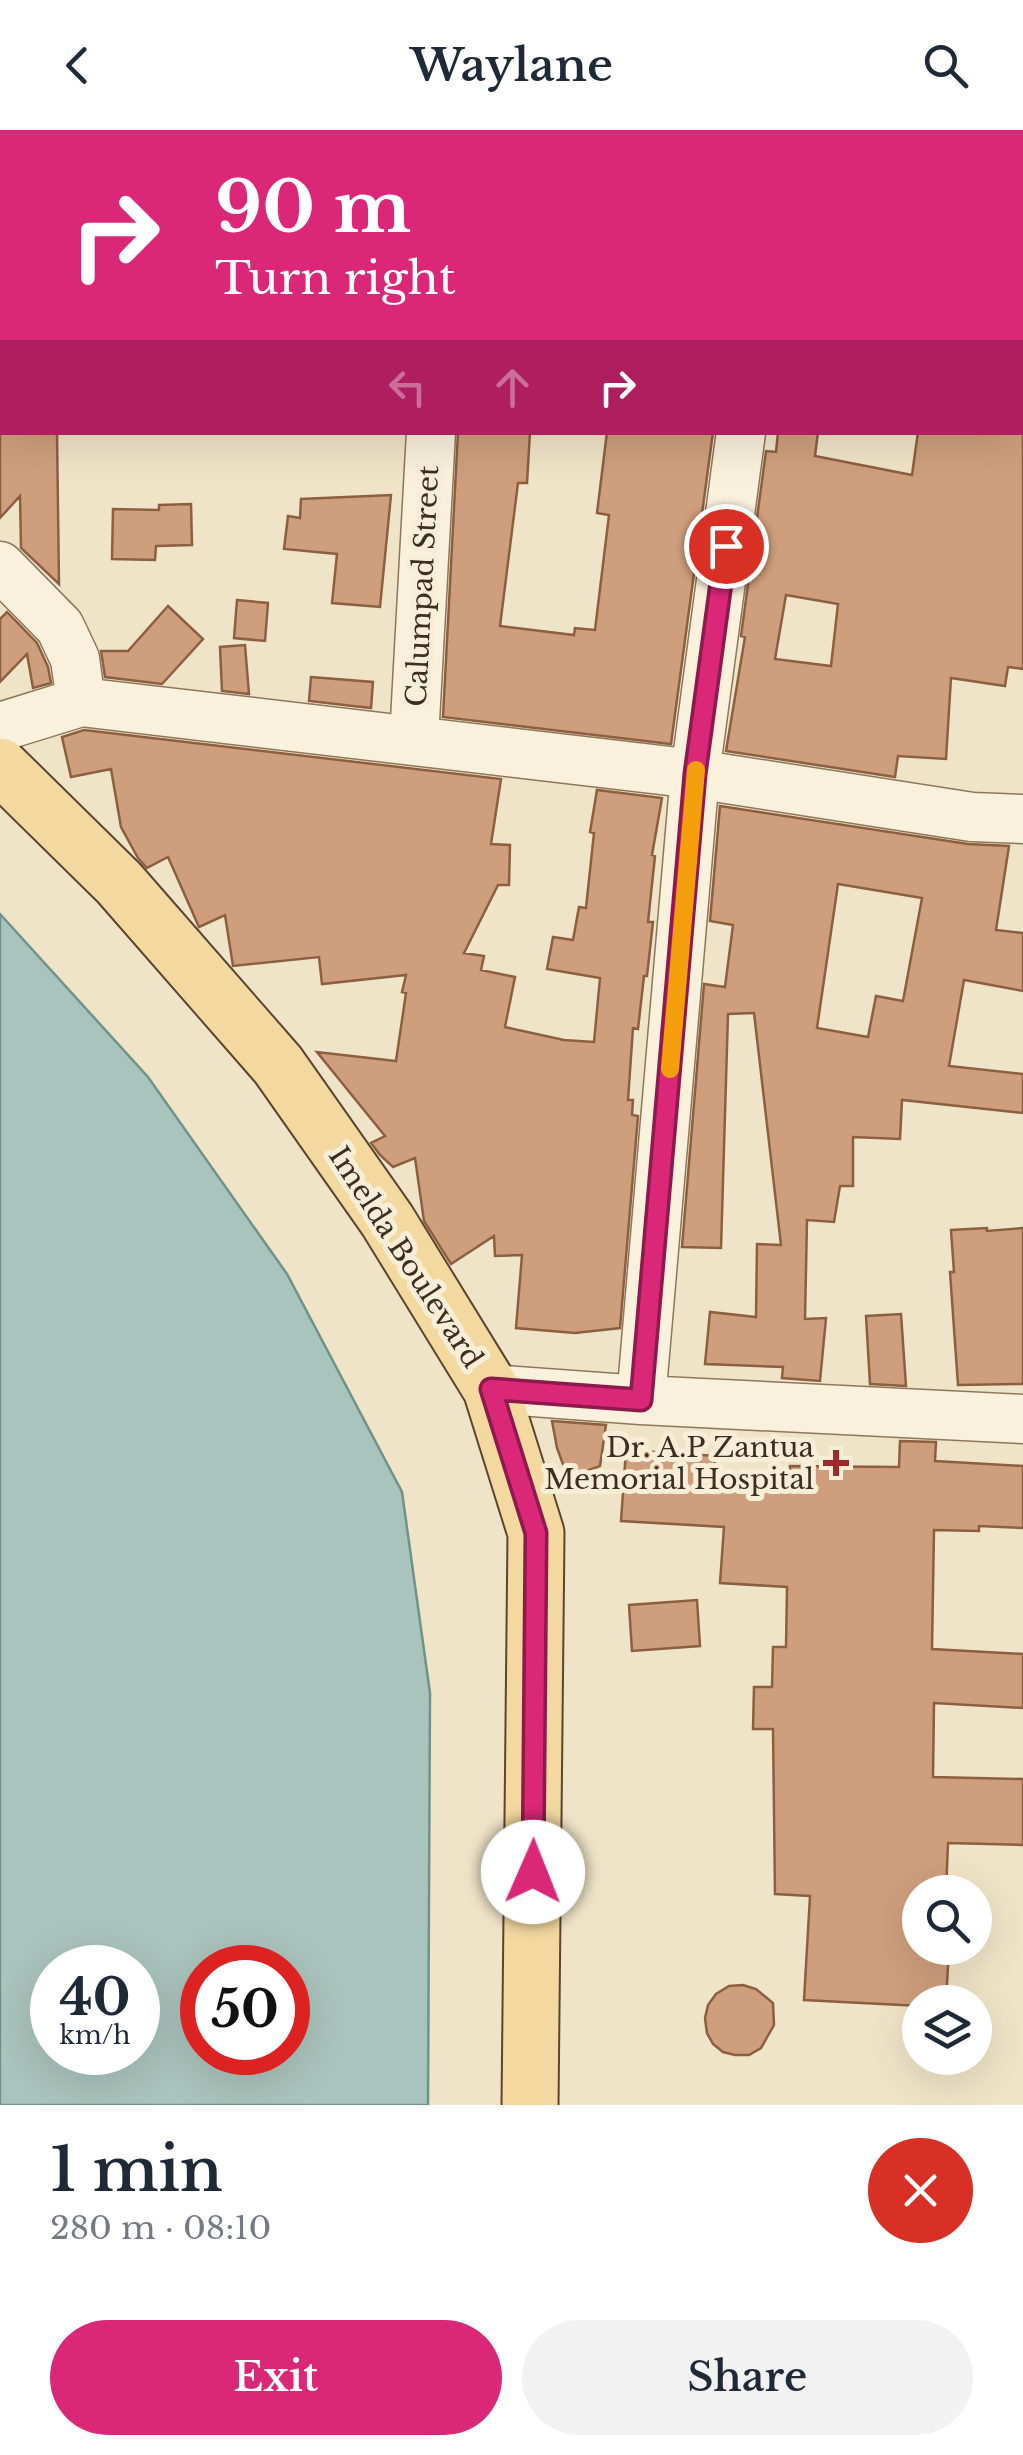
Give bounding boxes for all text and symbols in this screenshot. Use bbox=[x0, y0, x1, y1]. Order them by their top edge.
text: Waylane bbox=[410, 37, 613, 93]
icon: back bbox=[50, 38, 105, 93]
icon: search bbox=[918, 38, 973, 93]
text: 90 m bbox=[215, 164, 411, 251]
icon: right bbox=[50, 170, 180, 300]
text: Turn right bbox=[215, 250, 456, 306]
icon: left bbox=[380, 360, 435, 415]
icon: ahead bbox=[485, 360, 540, 415]
icon: right bbox=[590, 360, 645, 415]
street label: Calumpad Street bbox=[399, 464, 446, 708]
pin bbox=[684, 504, 769, 589]
icon: arrive bbox=[699, 519, 754, 574]
street label: Imelda Boulevard bbox=[321, 1140, 490, 1374]
place label: Dr. A.P Zantua Memorial Hospital bbox=[544, 1430, 814, 1497]
marker: Dr. A.P Zantua Memorial Hospital bbox=[823, 1450, 849, 1476]
position arrow bbox=[481, 1820, 585, 1924]
map controls bbox=[902, 1875, 992, 2075]
button: search bbox=[902, 1875, 992, 1965]
speed limit sign: 50 bbox=[180, 1945, 310, 2075]
text: 40 bbox=[60, 1966, 130, 2029]
button: layers bbox=[902, 1985, 992, 2075]
text: km/h bbox=[60, 2020, 130, 2051]
text: 1 min bbox=[50, 2133, 223, 2207]
button: close bbox=[868, 2138, 973, 2243]
text: 280 m · 08:10 bbox=[50, 2208, 271, 2248]
button: Exit bbox=[50, 2320, 502, 2435]
button: Share bbox=[522, 2320, 973, 2435]

